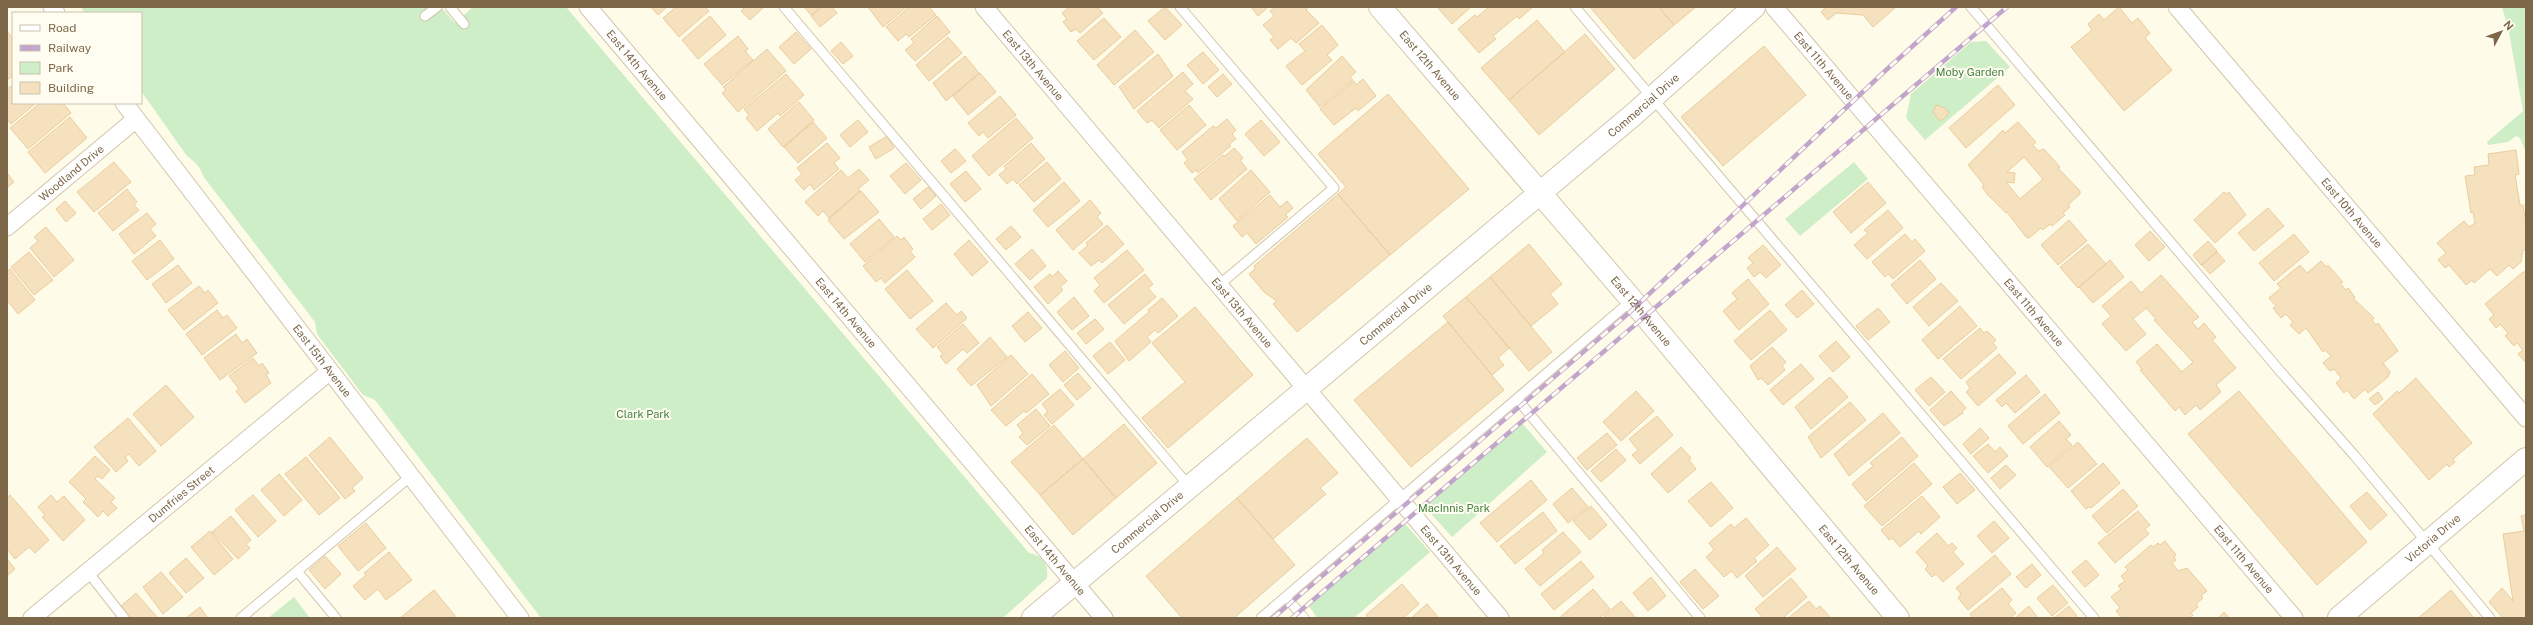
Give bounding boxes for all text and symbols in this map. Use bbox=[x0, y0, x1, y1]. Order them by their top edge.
legend bbox=[12, 12, 142, 104]
north arrow bbox=[2481, 12, 2521, 52]
text: N bbox=[2501, 18, 2516, 33]
text: Road bbox=[48, 21, 76, 35]
street label: East 14th Avenue bbox=[604, 28, 670, 102]
street label: East 13th Avenue bbox=[1000, 28, 1066, 102]
street label: East 12th Avenue bbox=[1397, 28, 1463, 102]
street label: East 11th Avenue bbox=[1792, 29, 1856, 102]
text: Railway bbox=[48, 41, 92, 55]
text: Park bbox=[48, 61, 74, 75]
park label: Moby Garden bbox=[1936, 66, 2004, 78]
street label: Commercial Drive bbox=[1605, 71, 1681, 140]
text: Building bbox=[48, 81, 94, 95]
street label: Woodland Drive bbox=[37, 143, 106, 204]
street label: East 10th Avenue bbox=[2319, 176, 2385, 250]
street label: East 12th Avenue bbox=[1608, 274, 1674, 349]
street label: East 14th Avenue bbox=[813, 275, 879, 350]
street label: East 13th Avenue bbox=[1209, 275, 1275, 350]
street label: East 11th Avenue bbox=[2002, 276, 2066, 349]
street label: Commercial Drive bbox=[1357, 280, 1434, 348]
street label: East 15th Avenue bbox=[291, 322, 354, 399]
park label: Clark Park bbox=[616, 408, 670, 420]
street label: Dumfries Street bbox=[146, 464, 217, 525]
street label: Commercial Drive bbox=[1109, 489, 1186, 556]
park label: MacInnis Park bbox=[1418, 502, 1490, 514]
street label: Victoria Drive bbox=[2403, 512, 2463, 565]
street label: East 12th Avenue bbox=[1817, 522, 1882, 597]
street label: East 14th Avenue bbox=[1022, 523, 1088, 598]
street label: East 13th Avenue bbox=[1418, 523, 1484, 598]
street label: East 11th Avenue bbox=[2212, 523, 2276, 595]

